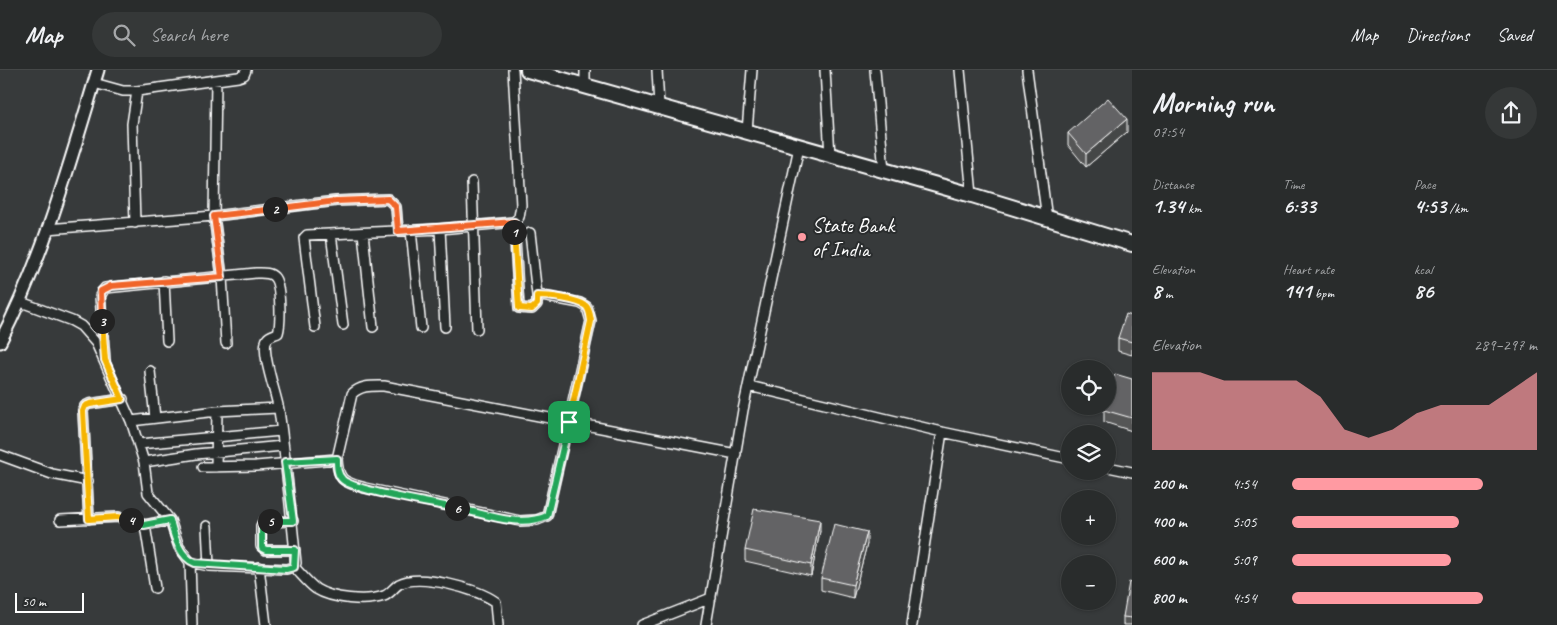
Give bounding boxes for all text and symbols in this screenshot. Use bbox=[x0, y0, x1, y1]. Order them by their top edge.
search box bbox=[92, 12, 442, 57]
text: Map bbox=[25, 20, 62, 50]
icon: search bbox=[110, 21, 138, 49]
text: Search here bbox=[150, 23, 228, 47]
text: Map bbox=[1351, 24, 1378, 46]
text: Directions bbox=[1406, 24, 1469, 46]
text: Saved bbox=[1497, 24, 1532, 46]
text: Morning run bbox=[1152, 85, 1274, 120]
button: share bbox=[1485, 87, 1537, 139]
text: 07:54 bbox=[1152, 122, 1184, 142]
text: Distance bbox=[1152, 176, 1194, 193]
text: Time bbox=[1283, 176, 1304, 193]
text: Pace bbox=[1414, 176, 1436, 193]
text: 1.34 bbox=[1152, 193, 1185, 219]
text: 6:33 bbox=[1283, 193, 1316, 219]
text: 4:53 bbox=[1414, 193, 1446, 219]
pin: 2 bbox=[262, 196, 288, 222]
text: km bbox=[1185, 200, 1202, 217]
text: /km bbox=[1446, 200, 1468, 217]
text: 2 bbox=[272, 201, 279, 218]
place label: State Bank of India bbox=[812, 212, 896, 262]
pin: 1 bbox=[502, 220, 526, 244]
text: 1 bbox=[511, 224, 518, 241]
marker: State Bank of India bbox=[796, 231, 808, 243]
text: Elevation bbox=[1152, 261, 1195, 278]
text: Heart rate bbox=[1283, 261, 1334, 278]
text: kcal bbox=[1414, 261, 1433, 278]
text: 8 bbox=[1152, 278, 1161, 304]
text: 141 bbox=[1283, 278, 1311, 304]
text: 86 bbox=[1414, 278, 1433, 304]
text: m bbox=[1161, 285, 1173, 302]
text: bpm bbox=[1311, 285, 1334, 302]
pin: 3 bbox=[90, 308, 114, 334]
text: 3 bbox=[99, 313, 106, 330]
text: Elevation bbox=[1152, 335, 1201, 355]
text: 289–297 m bbox=[1474, 335, 1537, 355]
map controls bbox=[1061, 360, 1116, 610]
button: locate bbox=[1061, 360, 1116, 415]
pin bbox=[548, 401, 590, 443]
icon: arrive bbox=[555, 408, 583, 436]
button: layers bbox=[1061, 425, 1116, 480]
text: 200 m bbox=[1152, 474, 1187, 494]
text: 4:54 bbox=[1232, 474, 1257, 494]
button: + bbox=[1061, 490, 1116, 545]
pin: 6 bbox=[444, 496, 470, 520]
text: 6 bbox=[454, 500, 461, 517]
pin: 4 bbox=[118, 508, 144, 532]
pin: 5 bbox=[258, 508, 282, 534]
text: 4 bbox=[128, 512, 135, 529]
text: 400 m bbox=[1152, 512, 1187, 532]
text: 5:05 bbox=[1232, 512, 1257, 532]
text: 5 bbox=[267, 513, 274, 530]
text: 600 m bbox=[1152, 550, 1187, 570]
text: 5:09 bbox=[1232, 550, 1257, 570]
button: − bbox=[1061, 555, 1116, 610]
text: 800 m bbox=[1152, 588, 1187, 608]
text: 4:54 bbox=[1232, 588, 1257, 608]
scale bar bbox=[15, 590, 84, 613]
text: 50 m bbox=[22, 593, 46, 610]

